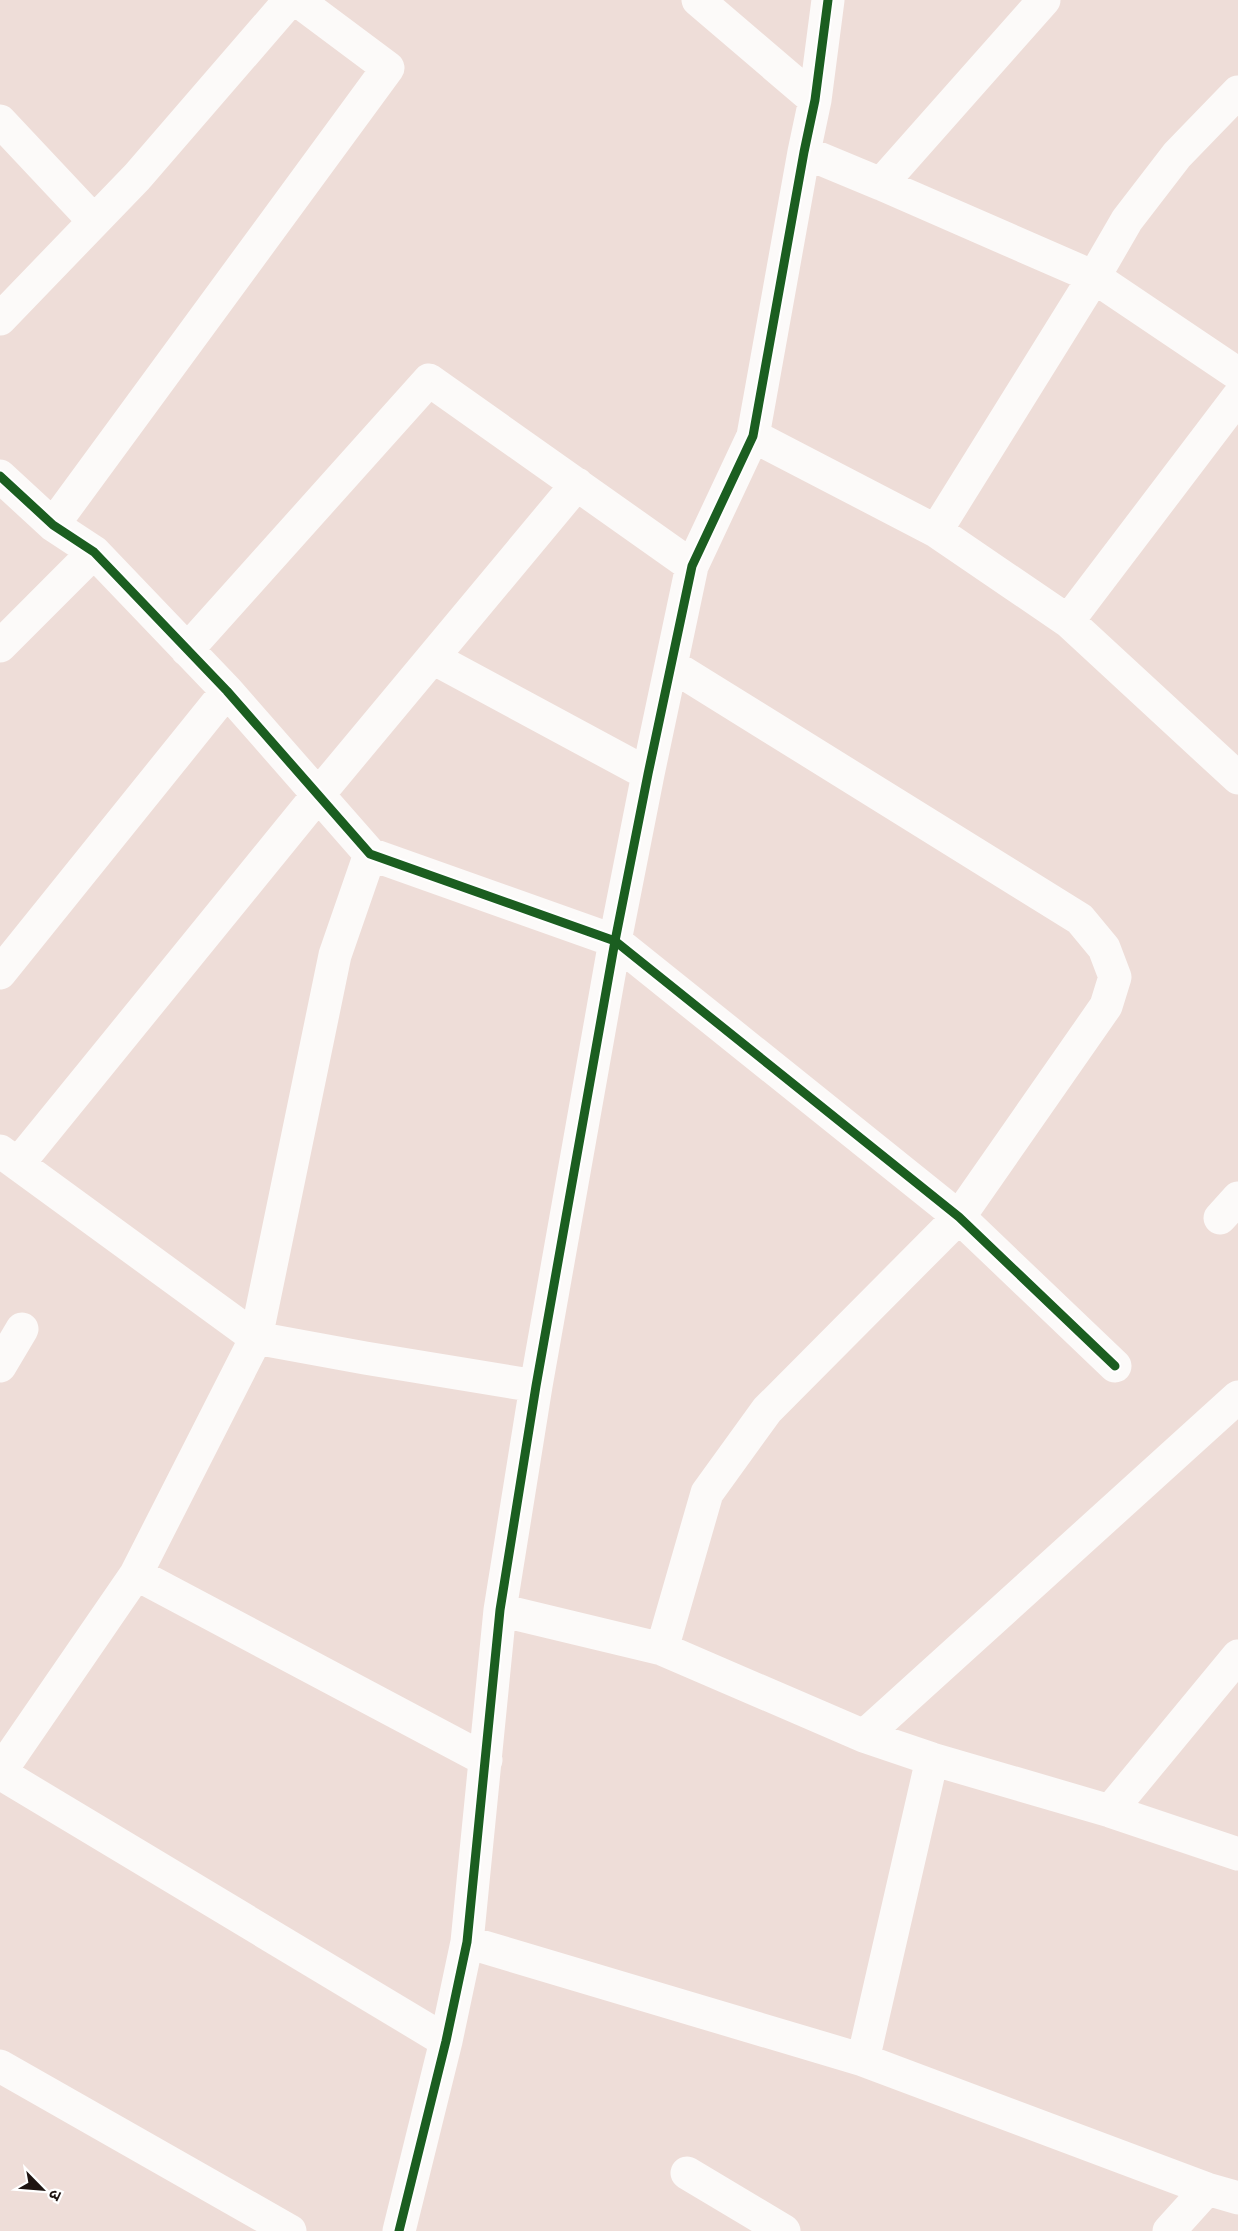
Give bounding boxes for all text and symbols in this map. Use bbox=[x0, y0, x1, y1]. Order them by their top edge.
north arrow bbox=[12, 2159, 72, 2219]
text: उ bbox=[43, 2186, 66, 2204]

